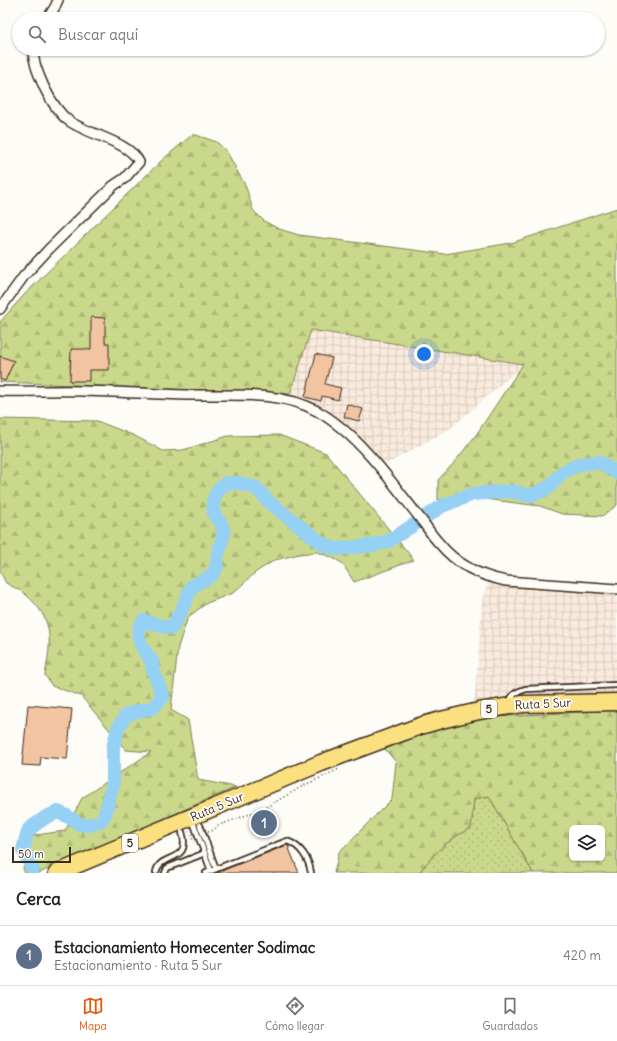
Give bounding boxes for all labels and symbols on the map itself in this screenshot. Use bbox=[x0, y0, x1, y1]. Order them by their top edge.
your location bbox=[414, 344, 434, 364]
street label: Ruta 5 Sur bbox=[514, 695, 572, 712]
road number: 5 bbox=[481, 700, 497, 718]
street label: Ruta 5 Sur bbox=[188, 789, 246, 825]
pin: 1 bbox=[251, 808, 277, 838]
road number: 5 bbox=[122, 834, 138, 852]
scale bar bbox=[12, 845, 71, 864]

